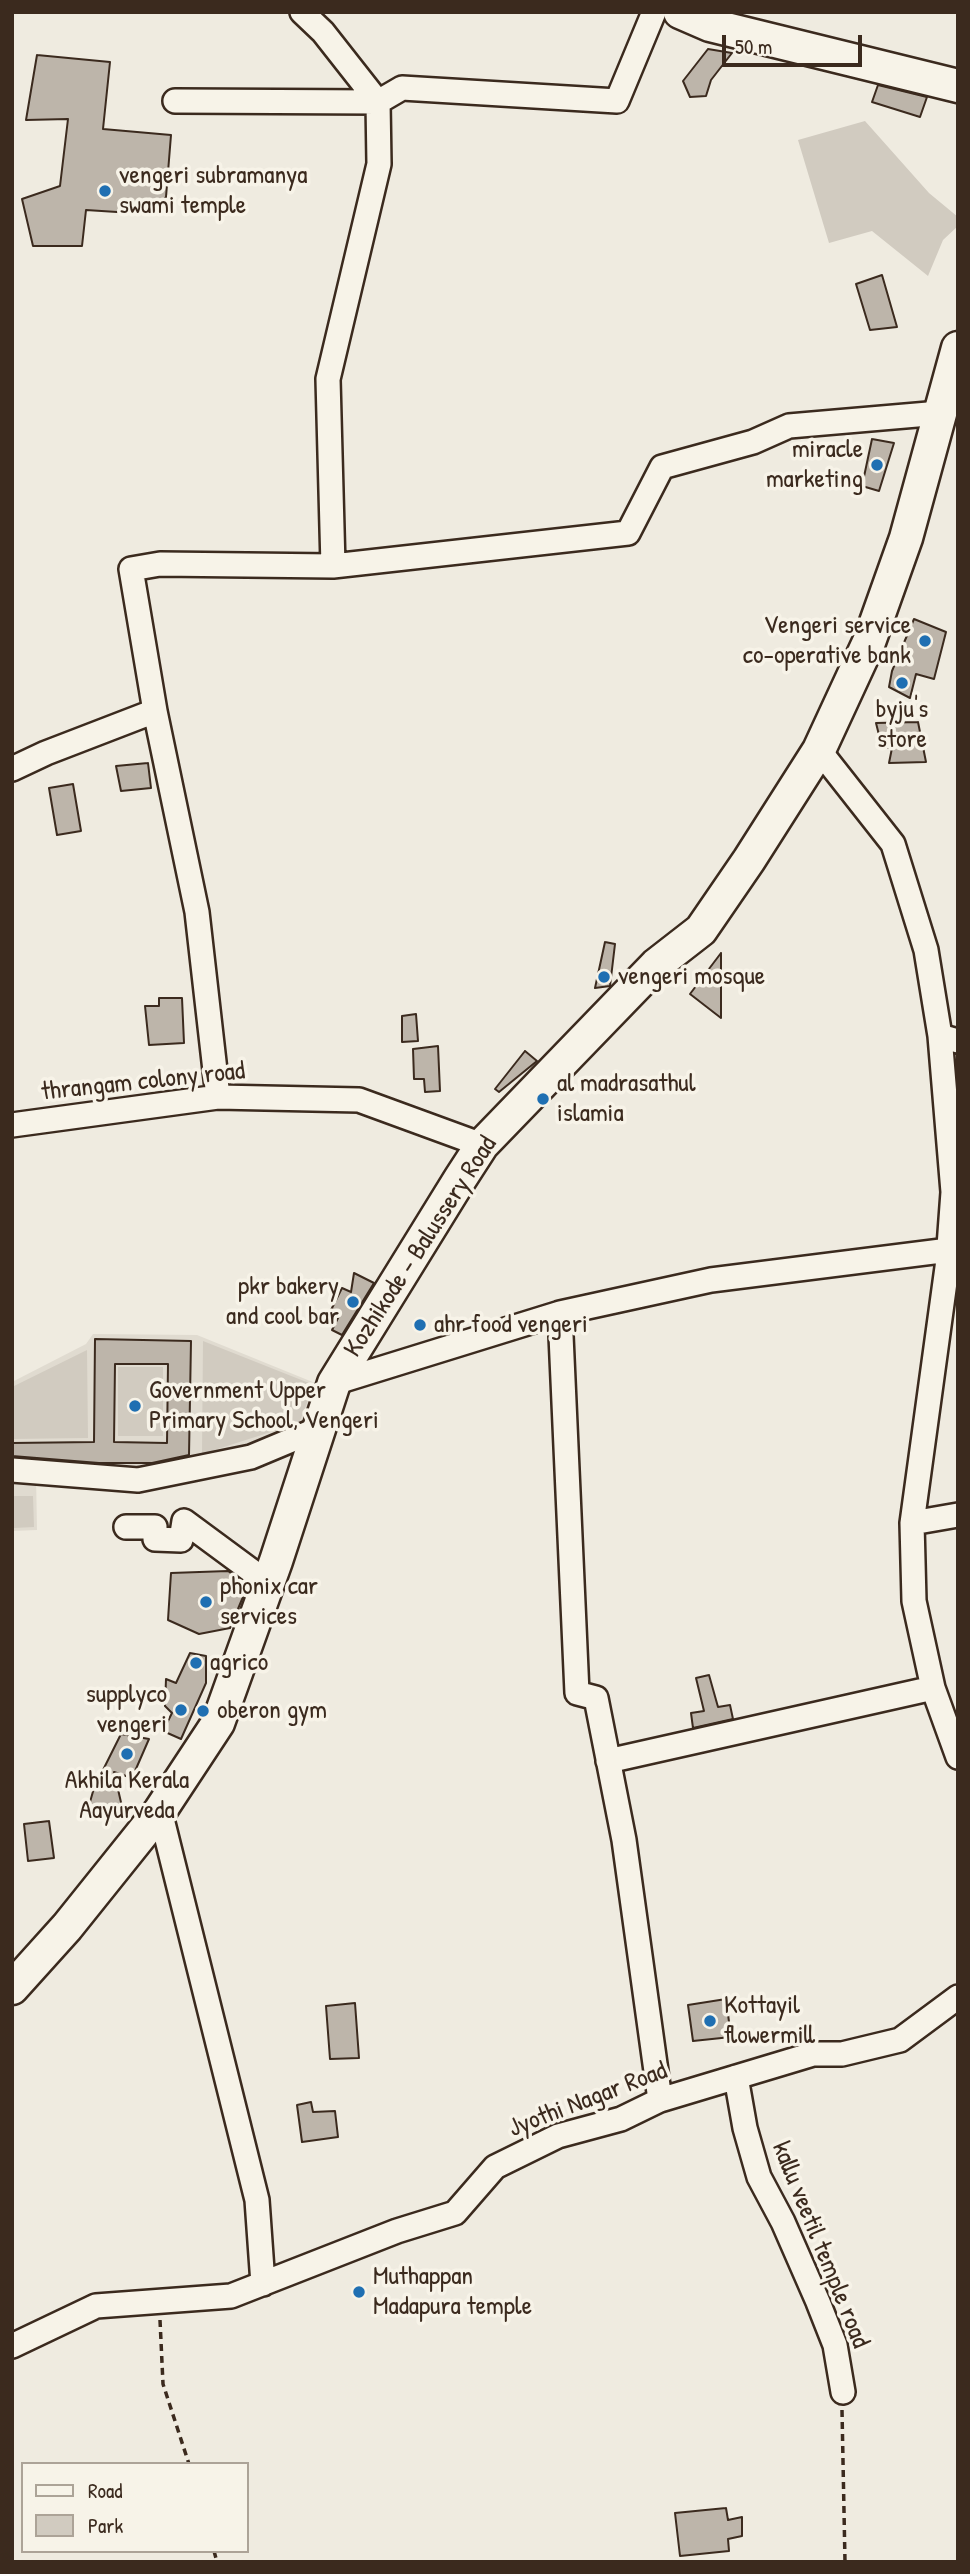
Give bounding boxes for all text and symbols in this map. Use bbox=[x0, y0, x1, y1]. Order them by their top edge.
scale bar bbox=[725, 21, 865, 65]
text: 50 m bbox=[735, 32, 772, 61]
place label: vengeri subramanya swami temple bbox=[119, 160, 307, 222]
marker: vengeri subramanya swami temple bbox=[97, 183, 113, 199]
place label: miracle marketing bbox=[766, 434, 863, 496]
marker: miracle marketing bbox=[869, 457, 885, 473]
place label: Vengeri service co-operative bank bbox=[743, 610, 911, 672]
marker: Vengeri service co-operative bank bbox=[917, 633, 933, 649]
marker: byju's store bbox=[894, 675, 910, 691]
place label: byju's store bbox=[876, 694, 928, 756]
place label: vengeri mosque bbox=[618, 961, 765, 993]
marker: vengeri mosque bbox=[596, 969, 612, 985]
street label: thrangam colony road bbox=[40, 1056, 246, 1108]
place label: al madrasathul islamia bbox=[557, 1068, 696, 1130]
marker: al madrasathul islamia bbox=[535, 1091, 551, 1107]
street label: Kozhikode - Balussery Road bbox=[338, 1131, 504, 1363]
place label: pkr bakery and cool bar bbox=[226, 1271, 339, 1332]
marker: pkr bakery and cool bar bbox=[345, 1294, 361, 1310]
place label: ahr food vengeri bbox=[434, 1309, 588, 1341]
marker: ahr food vengeri bbox=[412, 1317, 428, 1333]
place label: Government Upper Primary School, Vengeri bbox=[149, 1375, 379, 1436]
marker: Government Upper Primary School, Vengeri bbox=[127, 1398, 143, 1414]
place label: phonix car services bbox=[220, 1571, 318, 1632]
marker: phonix car services bbox=[198, 1594, 214, 1610]
place label: agrico bbox=[210, 1647, 268, 1679]
marker: agrico bbox=[188, 1655, 204, 1671]
place label: supplyco vengeri bbox=[86, 1679, 167, 1740]
place label: oberon gym bbox=[217, 1695, 327, 1727]
marker: supplyco vengeri bbox=[173, 1702, 189, 1718]
marker: oberon gym bbox=[195, 1703, 211, 1719]
marker: Akhila Kerala Aayurveda bbox=[119, 1746, 135, 1762]
place label: Akhila Kerala Aayurveda bbox=[65, 1765, 189, 1826]
place label: Kottayil flowermill bbox=[724, 1990, 815, 2052]
marker: Kottayil flowermill bbox=[702, 2013, 718, 2029]
street label: Jyothi Nagar Road bbox=[504, 2055, 672, 2145]
street label: kallu veetil temple road bbox=[764, 2137, 876, 2353]
place label: Muthappan Madapura temple bbox=[373, 2261, 532, 2322]
marker: Muthappan Madapura temple bbox=[351, 2284, 367, 2300]
legend bbox=[21, 2462, 248, 2553]
text: Road bbox=[88, 2476, 122, 2505]
text: Park bbox=[88, 2511, 123, 2540]

